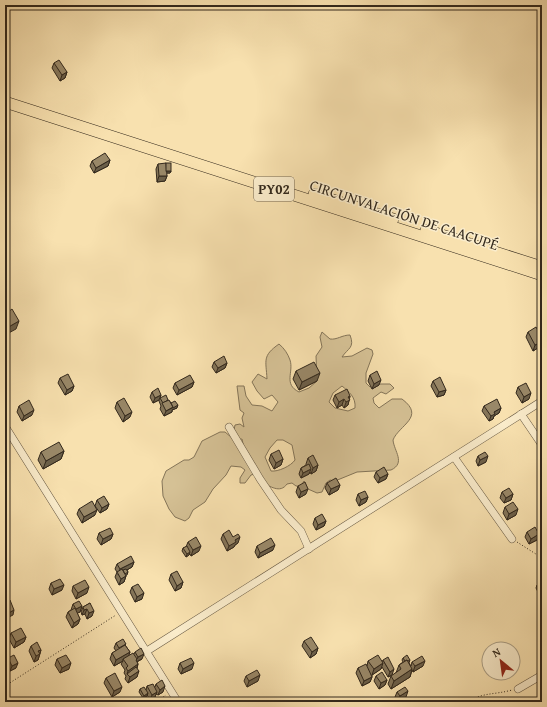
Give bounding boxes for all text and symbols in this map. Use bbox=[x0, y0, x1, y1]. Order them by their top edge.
street label: CIRCUNVALACIÓN DE CAACUPÉ bbox=[307, 174, 502, 255]
road number: PY02 bbox=[254, 177, 294, 201]
north arrow bbox=[481, 641, 521, 681]
text: N bbox=[489, 643, 504, 661]

